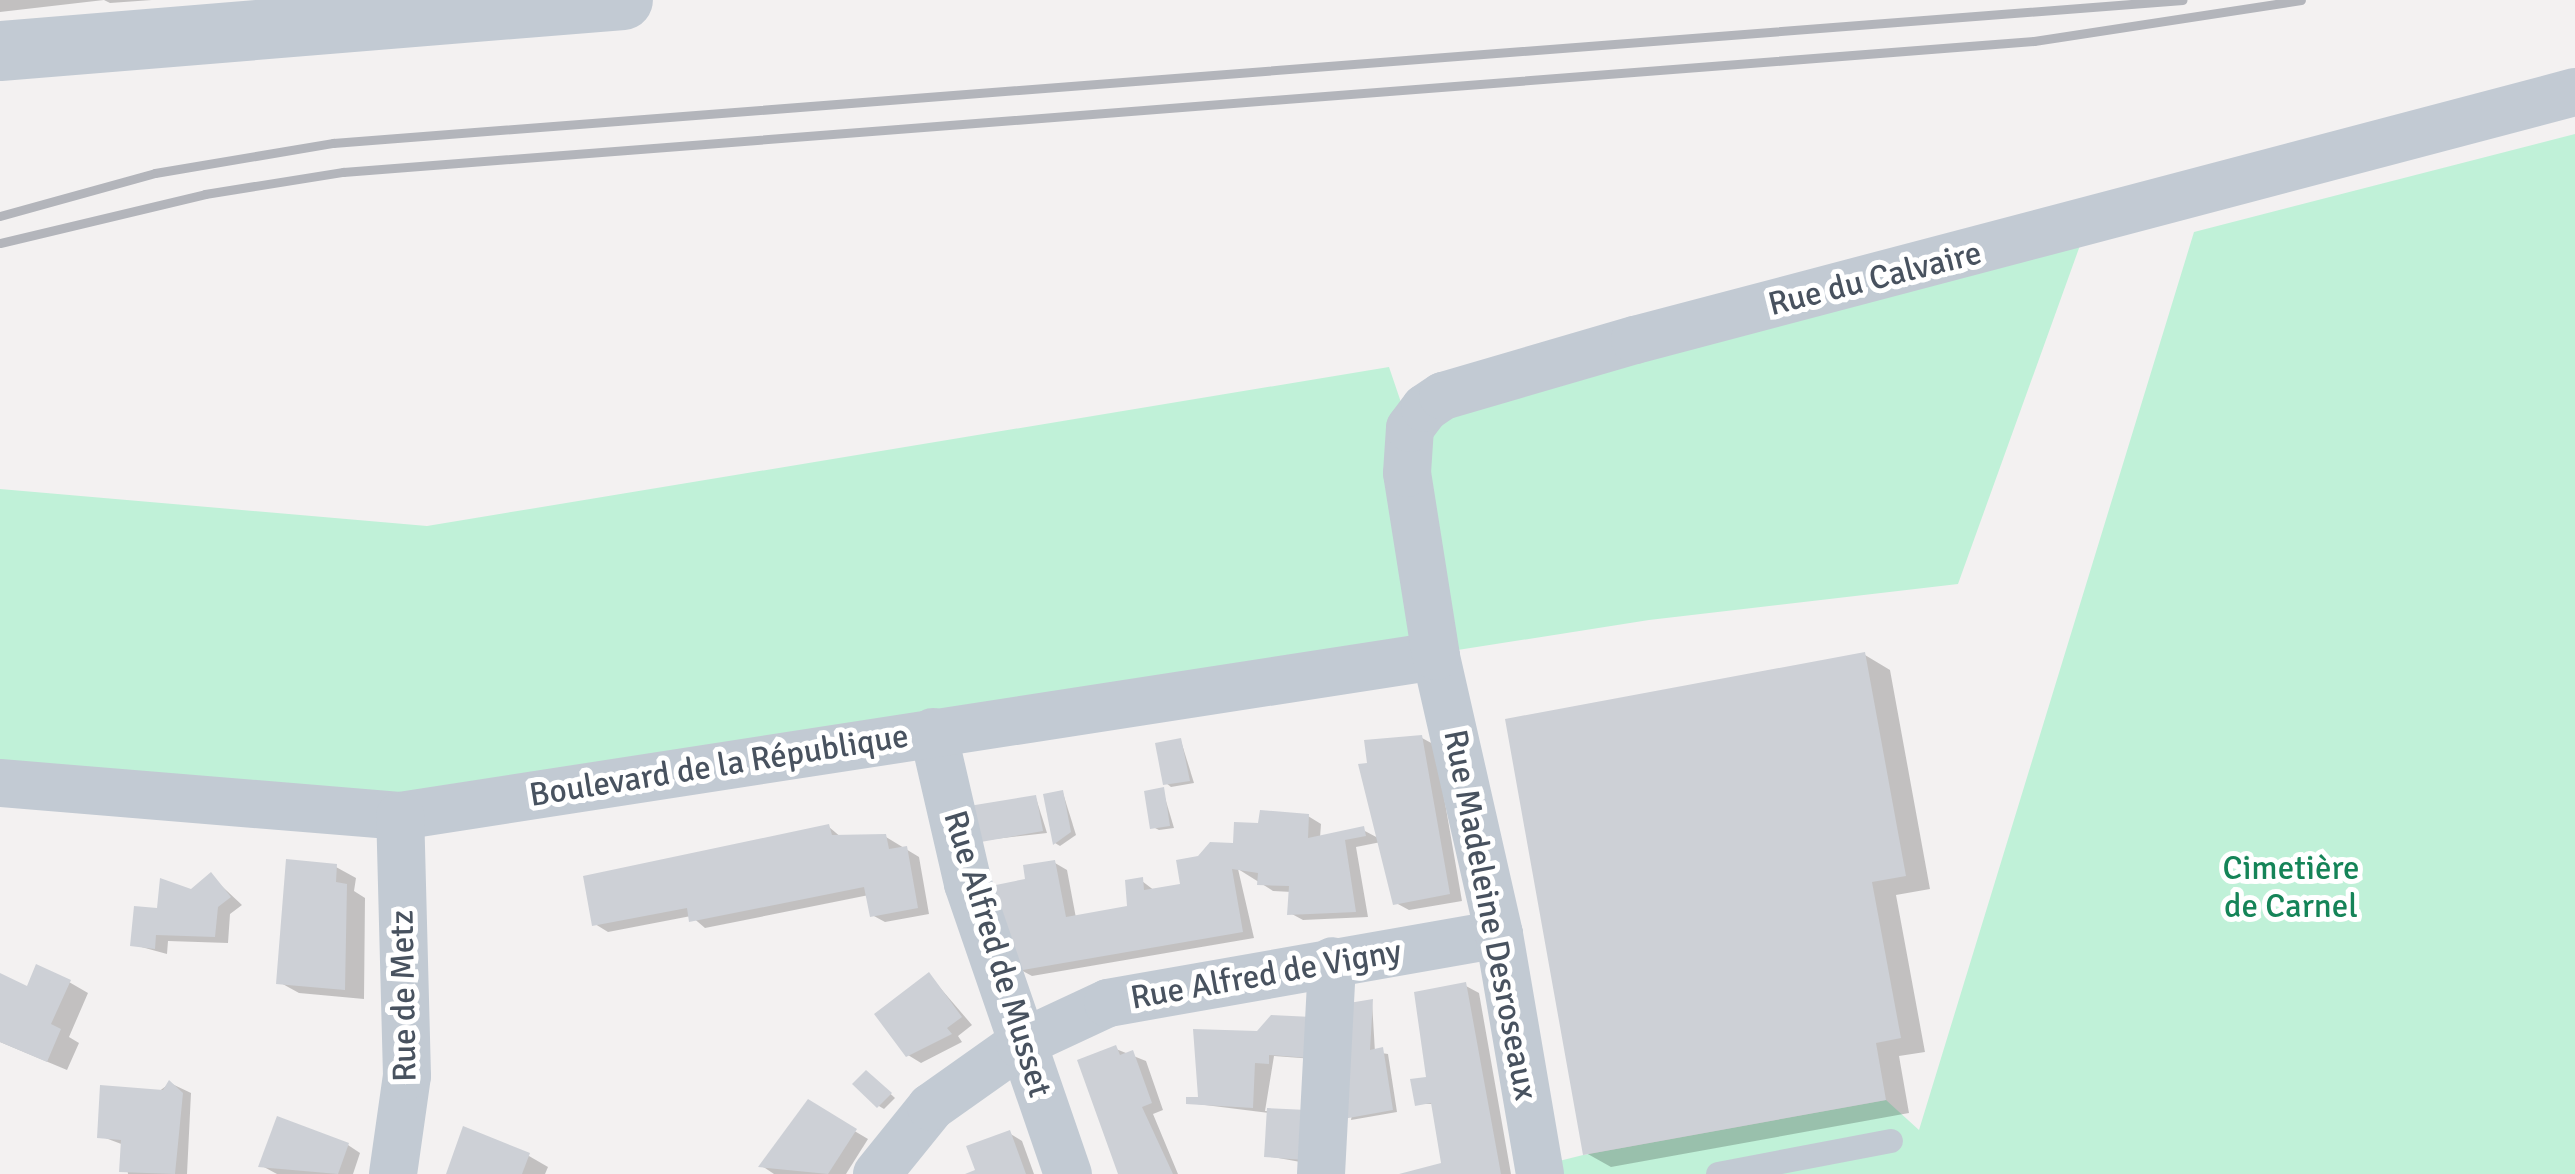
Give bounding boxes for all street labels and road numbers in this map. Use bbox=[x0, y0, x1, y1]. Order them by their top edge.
street label: Rue du Calvaire bbox=[1764, 233, 1986, 325]
street label: Boulevard de la République bbox=[527, 716, 911, 816]
street label: Rue Madeleine Desroseaux bbox=[1435, 726, 1545, 1104]
street label: Rue Alfred de Musset bbox=[935, 806, 1059, 1102]
street label: Rue de Metz bbox=[383, 910, 425, 1082]
street label: Rue Alfred de Vigny bbox=[1128, 932, 1404, 1018]

